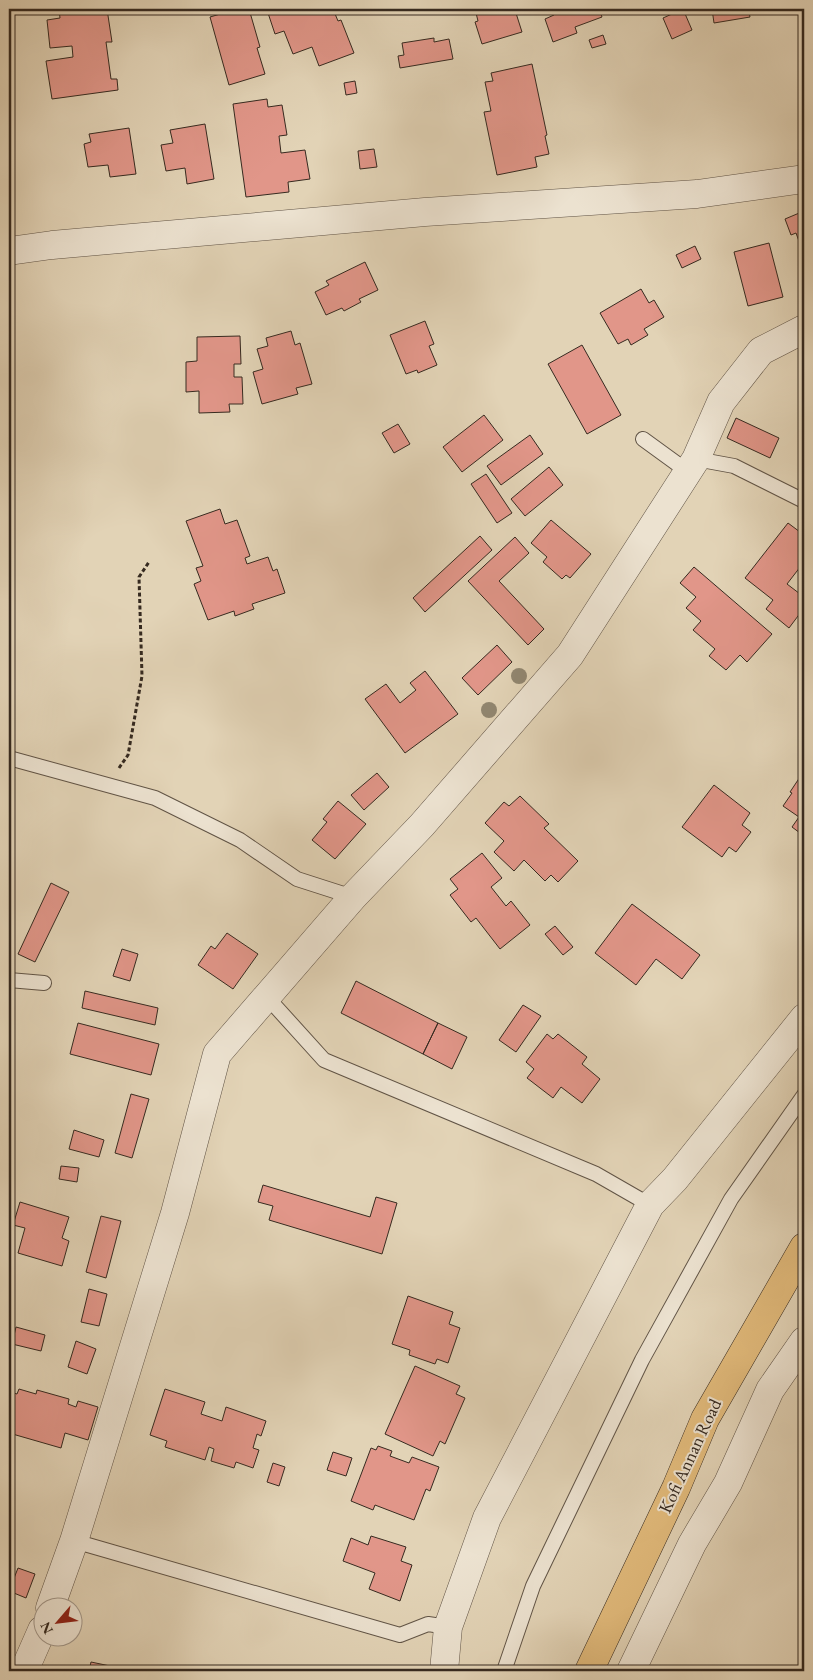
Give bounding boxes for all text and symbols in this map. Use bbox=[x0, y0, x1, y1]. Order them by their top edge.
street label: Kofi Annan Road bbox=[653, 1394, 726, 1517]
north arrow bbox=[32, 1598, 82, 1648]
text: N bbox=[36, 1618, 57, 1637]

